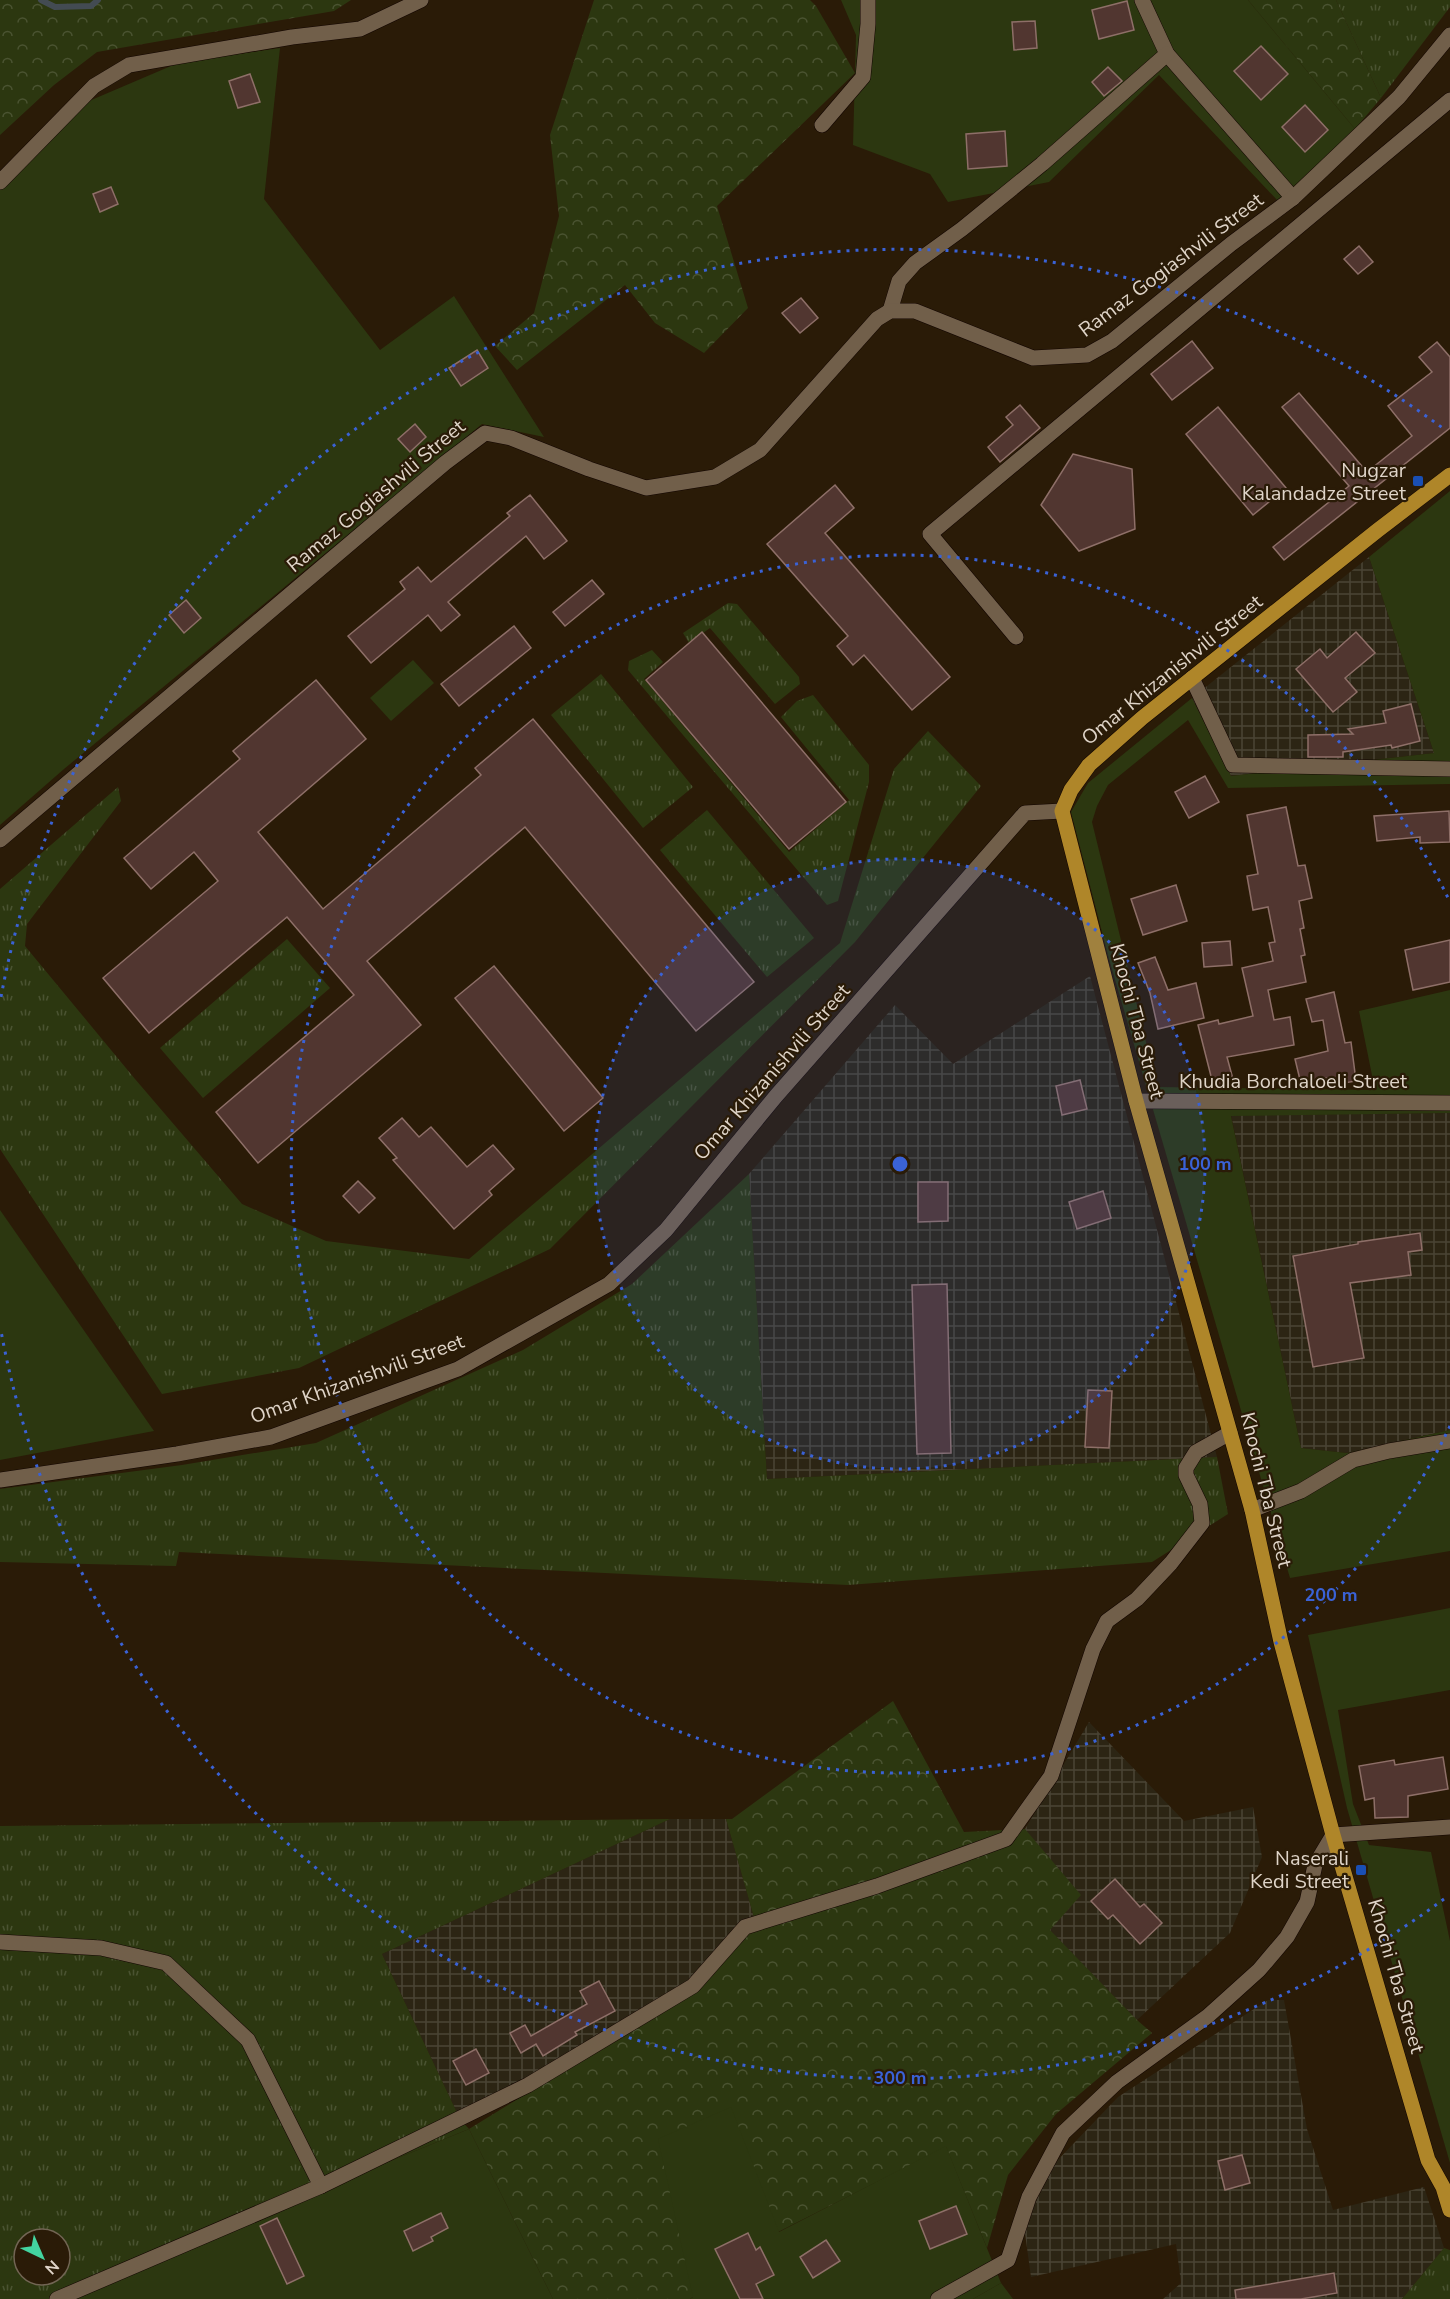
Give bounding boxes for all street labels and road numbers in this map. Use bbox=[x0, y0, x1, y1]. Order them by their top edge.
street label: Ramaz Gogiashvili Street bbox=[1073, 186, 1270, 343]
street label: Ramaz Gogiashvili Street bbox=[281, 413, 472, 579]
street label: Omar Khizanishvili Street bbox=[1076, 588, 1269, 752]
street label: Khochi Tba Street bbox=[1103, 941, 1171, 1102]
street label: Omar Khizanishvili Street bbox=[688, 977, 857, 1166]
street label: Khudia Borchaloeli Street bbox=[1179, 1068, 1408, 1095]
street label: Omar Khizanishvili Street bbox=[246, 1327, 469, 1430]
street label: Khochi Tba Street bbox=[1234, 1409, 1299, 1572]
street label: Khochi Tba Street bbox=[1361, 1896, 1431, 2057]

